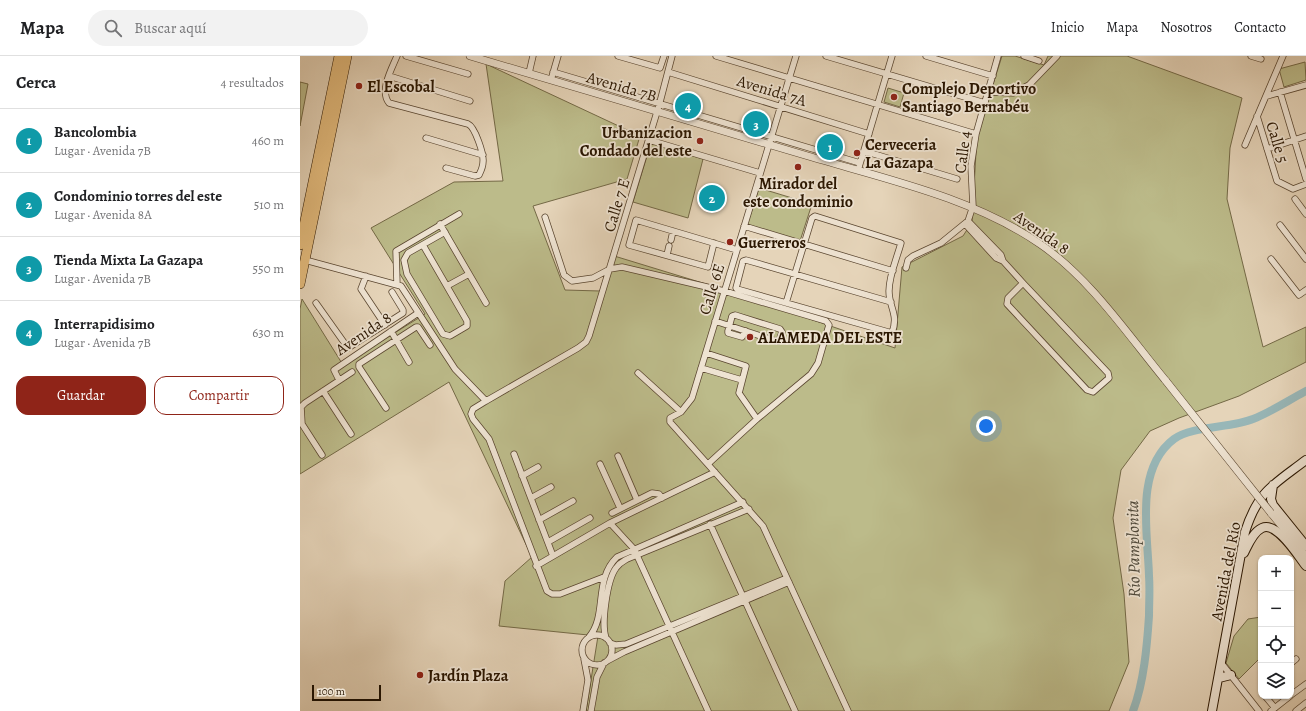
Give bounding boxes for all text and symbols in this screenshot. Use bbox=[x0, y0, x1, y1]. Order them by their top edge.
search box bbox=[88, 10, 368, 46]
text: Mapa bbox=[20, 15, 64, 41]
icon: search bbox=[102, 17, 124, 39]
text: Buscar aquí bbox=[134, 18, 206, 38]
text: Inicio bbox=[1051, 18, 1084, 37]
text: Mapa bbox=[1106, 18, 1138, 37]
text: Nosotros bbox=[1160, 18, 1212, 37]
text: Contacto bbox=[1234, 18, 1286, 37]
street label: Avenida 7B bbox=[583, 66, 659, 107]
street label: Avenida 7A bbox=[733, 70, 810, 112]
text: Cerca bbox=[16, 71, 56, 94]
text: 4 resultados bbox=[220, 74, 284, 91]
place label: El Escobal bbox=[367, 76, 436, 98]
place label: Complejo Deportivo Santiago Bernabéu bbox=[902, 78, 1036, 118]
marker: El Escobal bbox=[354, 81, 364, 91]
pin: 4 bbox=[675, 91, 701, 121]
marker: Complejo Deportivo Santiago Bernabéu bbox=[889, 92, 899, 102]
pin: 3 bbox=[743, 109, 769, 139]
street label: Calle 5 bbox=[1260, 119, 1294, 166]
text: Bancolombia bbox=[54, 122, 137, 142]
place label: Urbanizacion Condado del este bbox=[580, 122, 692, 162]
street label: Calle 4 bbox=[949, 130, 977, 175]
text: 1 bbox=[27, 132, 31, 149]
text: 460 m bbox=[252, 132, 284, 149]
pin: 1 bbox=[817, 132, 843, 162]
place label: Cerveceria La Gazapa bbox=[865, 134, 937, 174]
marker: Urbanizacion Condado del este bbox=[695, 136, 705, 146]
text: Lugar · Avenida 7B bbox=[54, 142, 151, 159]
marker: Cerveceria La Gazapa bbox=[852, 148, 862, 158]
marker: Mirador del este condominio bbox=[793, 162, 803, 172]
place label: Mirador del este condominio bbox=[743, 173, 853, 213]
street label: Calle 7 E bbox=[598, 176, 636, 235]
pin: 2 bbox=[699, 183, 725, 213]
text: Condominio torres del este bbox=[54, 186, 222, 206]
text: 2 bbox=[26, 196, 32, 213]
text: 510 m bbox=[254, 196, 284, 213]
street label: Avenida 8 bbox=[1008, 205, 1074, 260]
text: Lugar · Avenida 8A bbox=[54, 206, 152, 223]
place label: Guerreros bbox=[738, 232, 806, 254]
marker: Guerreros bbox=[725, 237, 735, 247]
text: Tienda Mixta La Gazapa bbox=[54, 250, 203, 270]
text: 3 bbox=[26, 260, 32, 277]
text: 550 m bbox=[253, 260, 284, 277]
street label: Calle 6E bbox=[694, 261, 730, 318]
text: Lugar · Avenida 7B bbox=[54, 270, 151, 287]
street label: Avenida 8 bbox=[330, 307, 396, 361]
text: Interrapidisimo bbox=[54, 314, 155, 334]
text: 4 bbox=[26, 324, 32, 341]
text: 630 m bbox=[252, 324, 284, 341]
place label: ALAMEDA DEL ESTE bbox=[757, 327, 902, 349]
marker: ALAMEDA DEL ESTE bbox=[745, 332, 755, 342]
text: Lugar · Avenida 7B bbox=[54, 334, 151, 351]
button: Guardar bbox=[16, 376, 146, 415]
button: Compartir bbox=[154, 376, 284, 415]
your location bbox=[976, 416, 996, 436]
water label: Río Pamplonita bbox=[1121, 500, 1146, 598]
street label: Avenida del Río bbox=[1205, 520, 1246, 624]
map controls bbox=[1258, 555, 1294, 699]
button: + bbox=[1258, 555, 1294, 591]
button: − bbox=[1258, 591, 1294, 627]
button: locate bbox=[1258, 627, 1294, 663]
button: layers bbox=[1258, 663, 1294, 699]
place label: Jardín Plaza bbox=[428, 665, 509, 687]
marker: Jardín Plaza bbox=[415, 670, 425, 680]
scale bar bbox=[312, 683, 381, 702]
text: 100 m bbox=[318, 684, 345, 699]

